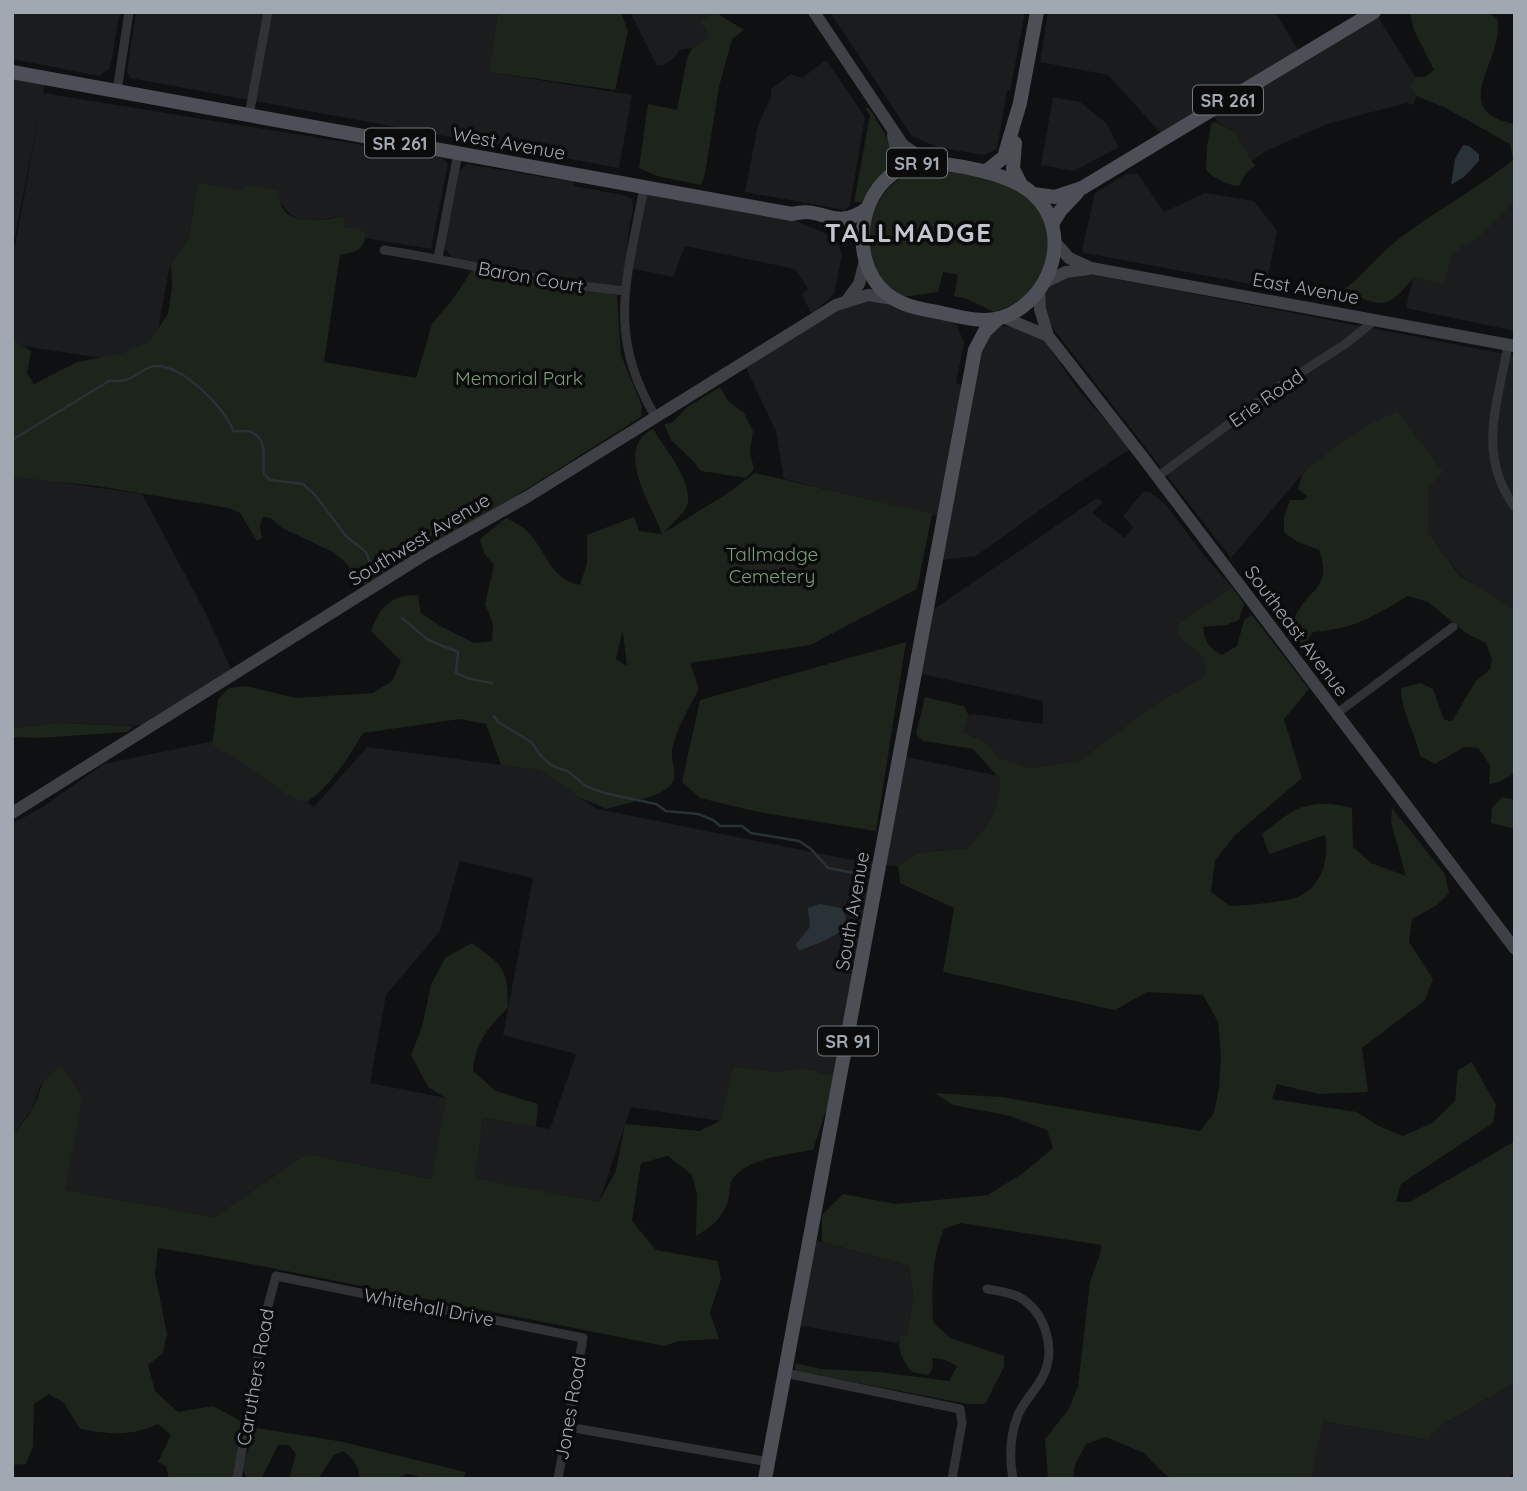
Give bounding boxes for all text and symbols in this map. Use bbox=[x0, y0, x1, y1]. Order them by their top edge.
road number: SR 261 bbox=[1193, 86, 1263, 114]
street label: West Avenue bbox=[451, 121, 567, 165]
road number: SR 261 bbox=[365, 128, 435, 158]
road number: SR 91 bbox=[887, 148, 947, 178]
district label: TALLMADGE bbox=[825, 216, 993, 249]
street label: Baron Court bbox=[476, 256, 586, 298]
street label: East Avenue bbox=[1251, 267, 1361, 309]
street label: Erie Road bbox=[1224, 364, 1308, 432]
park label: Memorial Park bbox=[455, 366, 583, 390]
street label: Southwest Avenue bbox=[344, 487, 494, 591]
park label: Tallmadge Cemetery bbox=[726, 542, 818, 588]
street label: Southeast Avenue bbox=[1240, 561, 1354, 701]
street label: South Avenue bbox=[830, 850, 874, 972]
road number: SR 91 bbox=[818, 1026, 878, 1056]
street label: Whitehall Drive bbox=[362, 1283, 496, 1331]
street label: Caruthers Road bbox=[231, 1307, 279, 1447]
street label: Jones Road bbox=[549, 1354, 591, 1462]

